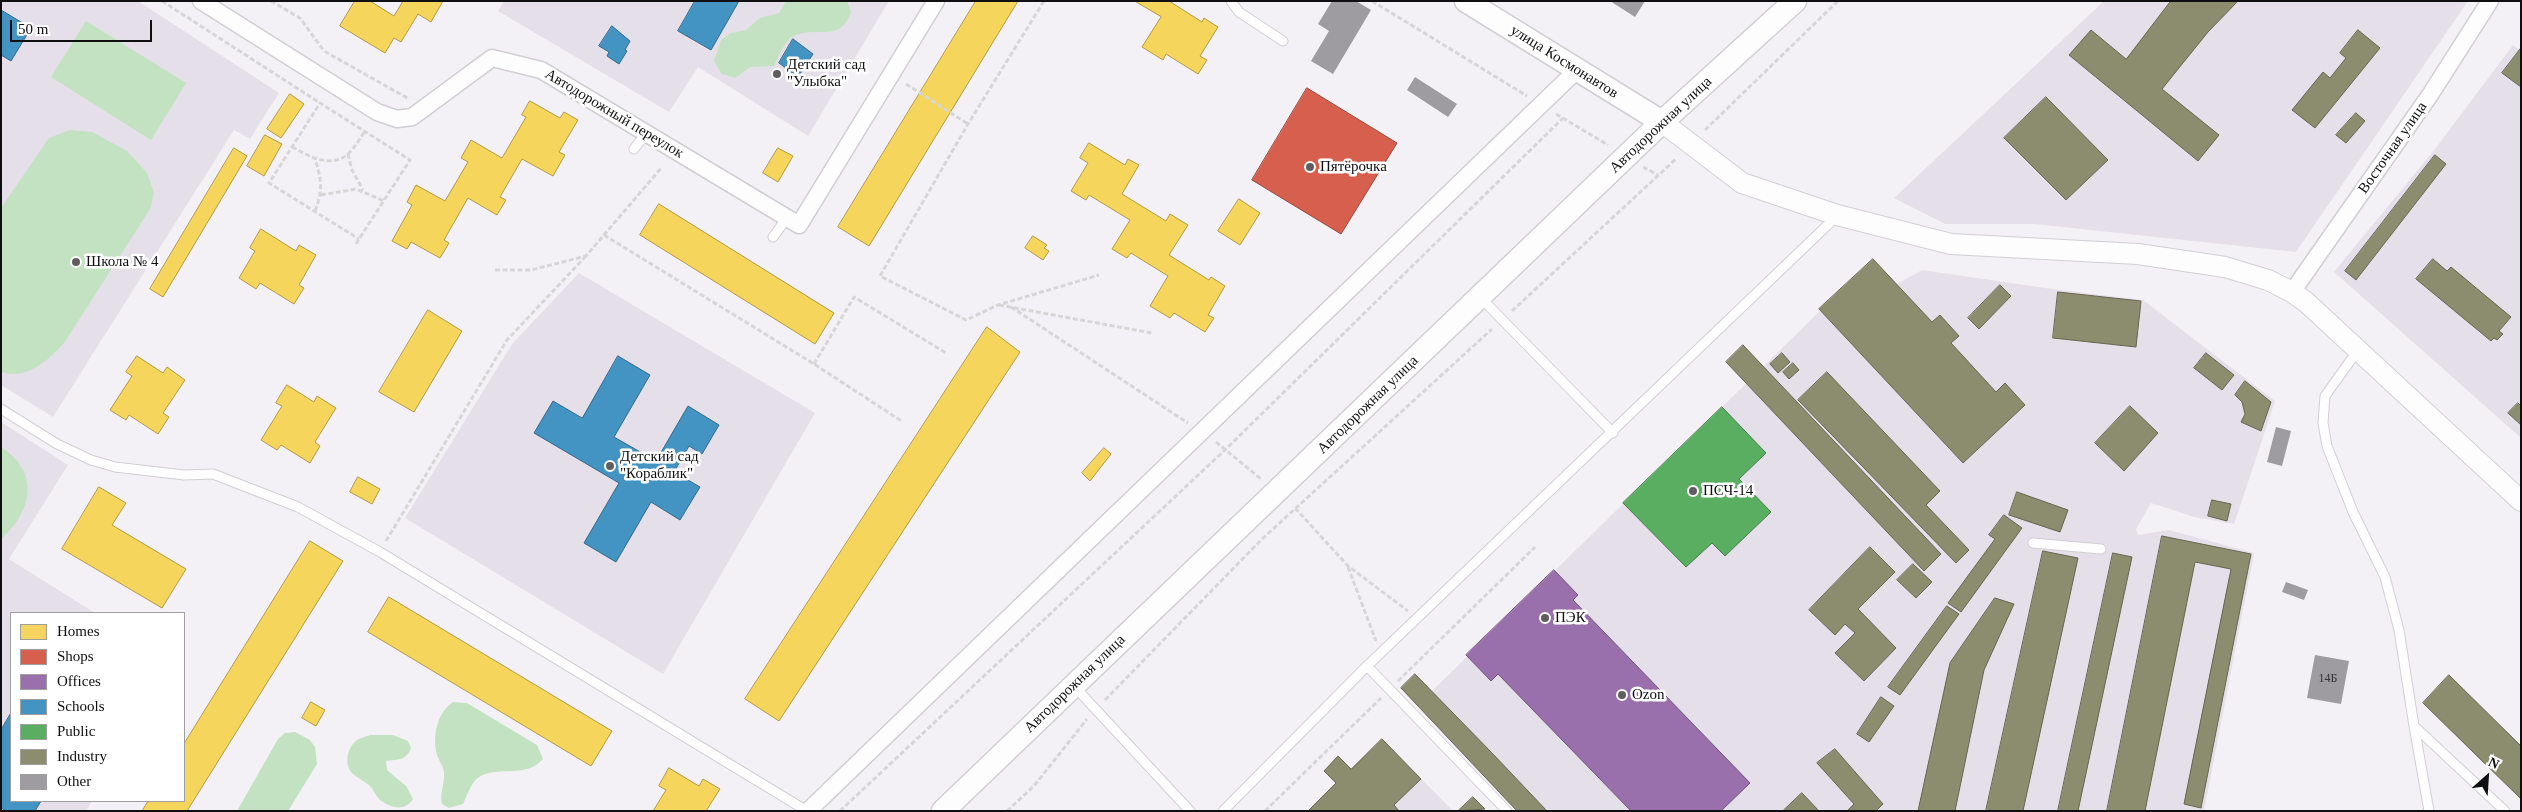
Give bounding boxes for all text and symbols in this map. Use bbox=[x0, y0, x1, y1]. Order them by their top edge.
scale bar bbox=[12, 10, 155, 42]
text: 50 m bbox=[18, 21, 48, 37]
street label: улица Космонавтов bbox=[1507, 22, 1621, 102]
place label: Детский сад "Улыбка" bbox=[787, 56, 866, 91]
street label: Автодорожный переулок bbox=[541, 65, 687, 163]
marker: Детский сад "Улыбка" bbox=[771, 68, 783, 80]
street label: Автодорожная улица bbox=[1606, 73, 1716, 177]
street label: Восточная улица bbox=[2355, 99, 2431, 197]
place label: Пятёрочка bbox=[1320, 158, 1387, 176]
marker: Пятёрочка bbox=[1304, 161, 1316, 173]
place label: Школа № 4 bbox=[86, 253, 158, 271]
marker: Школа № 4 bbox=[70, 256, 82, 268]
street label: Автодорожная улица bbox=[1314, 352, 1422, 458]
place label: Детский сад "Кораблик" bbox=[620, 448, 699, 483]
marker: Детский сад "Кораблик" bbox=[604, 460, 616, 472]
place label: ПСЧ-14 bbox=[1703, 482, 1753, 500]
marker: ПСЧ-14 bbox=[1687, 485, 1699, 497]
place label: ПЭК bbox=[1555, 609, 1586, 627]
legend bbox=[10, 612, 185, 802]
marker: ПЭК bbox=[1539, 612, 1551, 624]
text: Homes bbox=[57, 623, 100, 639]
street label: Автодорожная улица bbox=[1021, 631, 1129, 737]
text: Shops bbox=[57, 648, 94, 664]
house number: 14Б bbox=[2319, 672, 2337, 686]
text: Offices bbox=[57, 673, 101, 689]
place label: Ozon bbox=[1632, 686, 1664, 704]
marker: Ozon bbox=[1616, 689, 1628, 701]
text: Schools bbox=[57, 698, 105, 714]
text: Public bbox=[57, 723, 95, 739]
text: Industry bbox=[57, 748, 107, 764]
north arrow bbox=[2462, 752, 2512, 802]
text: N bbox=[2486, 754, 2502, 772]
text: Other bbox=[57, 773, 91, 789]

